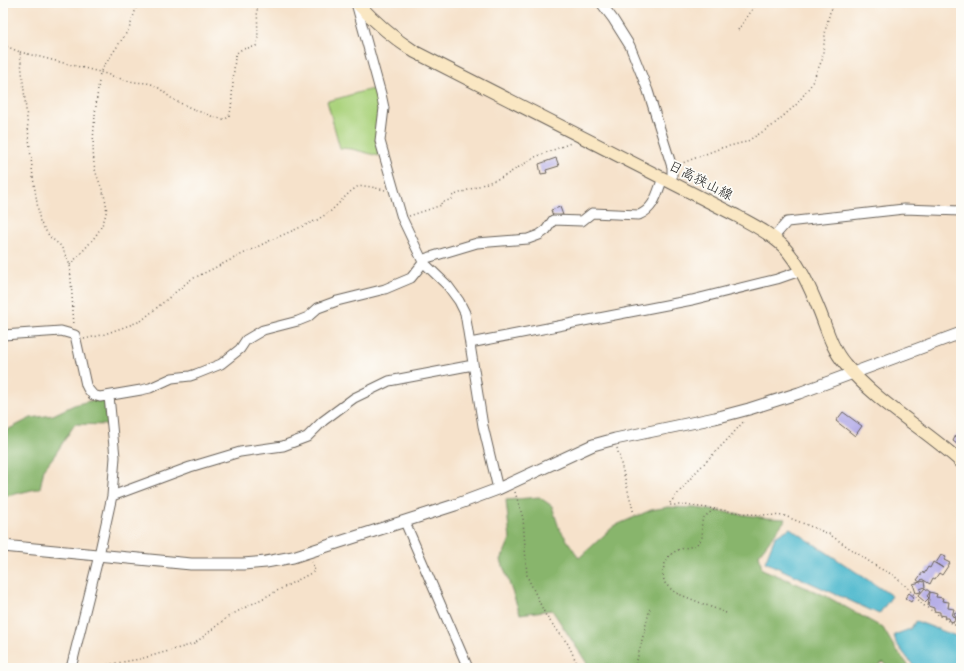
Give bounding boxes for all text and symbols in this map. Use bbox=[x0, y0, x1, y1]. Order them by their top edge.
street label: 日高狭山線 bbox=[666, 156, 736, 204]

